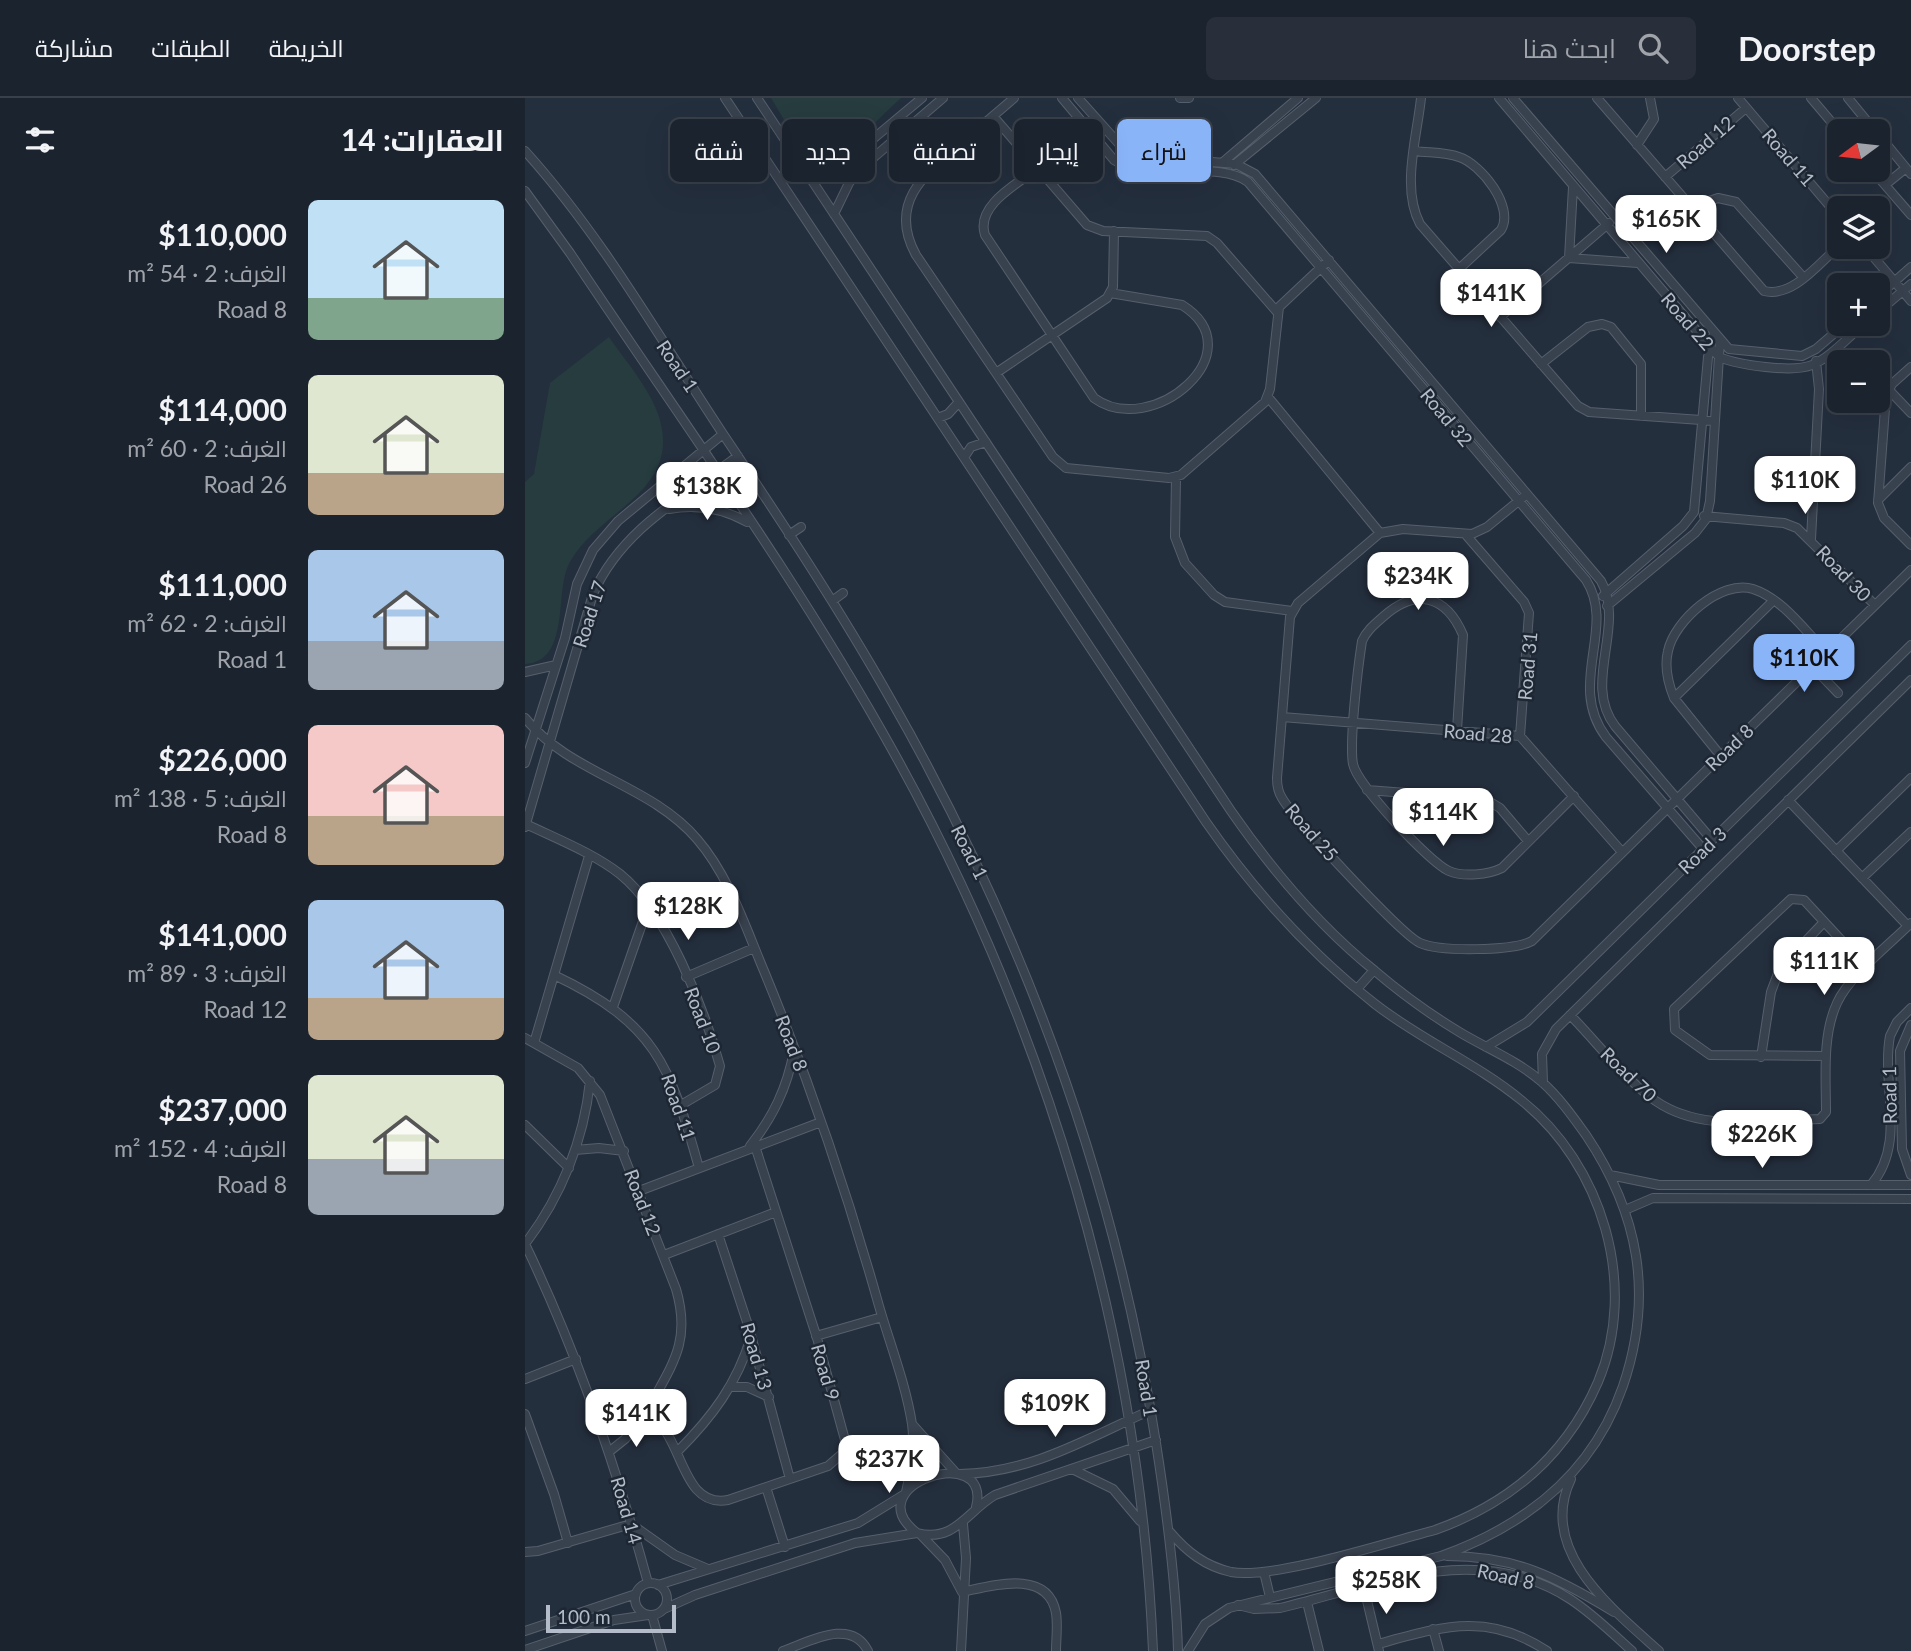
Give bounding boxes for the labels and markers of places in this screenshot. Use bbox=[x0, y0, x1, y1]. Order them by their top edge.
pin: $165K bbox=[1617, 195, 1715, 255]
pin: $141K bbox=[1442, 270, 1540, 329]
pin: $110K bbox=[1756, 456, 1854, 516]
pin: $138K bbox=[658, 462, 756, 522]
pin: $234K bbox=[1369, 552, 1467, 612]
pin: $110K bbox=[1755, 634, 1853, 694]
pin: $114K bbox=[1394, 788, 1492, 848]
pin: $128K bbox=[639, 882, 737, 942]
pin: $111K bbox=[1775, 937, 1873, 997]
pin: $226K bbox=[1713, 1110, 1811, 1170]
pin: $109K bbox=[1006, 1380, 1104, 1439]
pin: $141K bbox=[587, 1390, 685, 1449]
pin: $237K bbox=[840, 1436, 938, 1495]
pin: $258K bbox=[1337, 1556, 1435, 1616]

